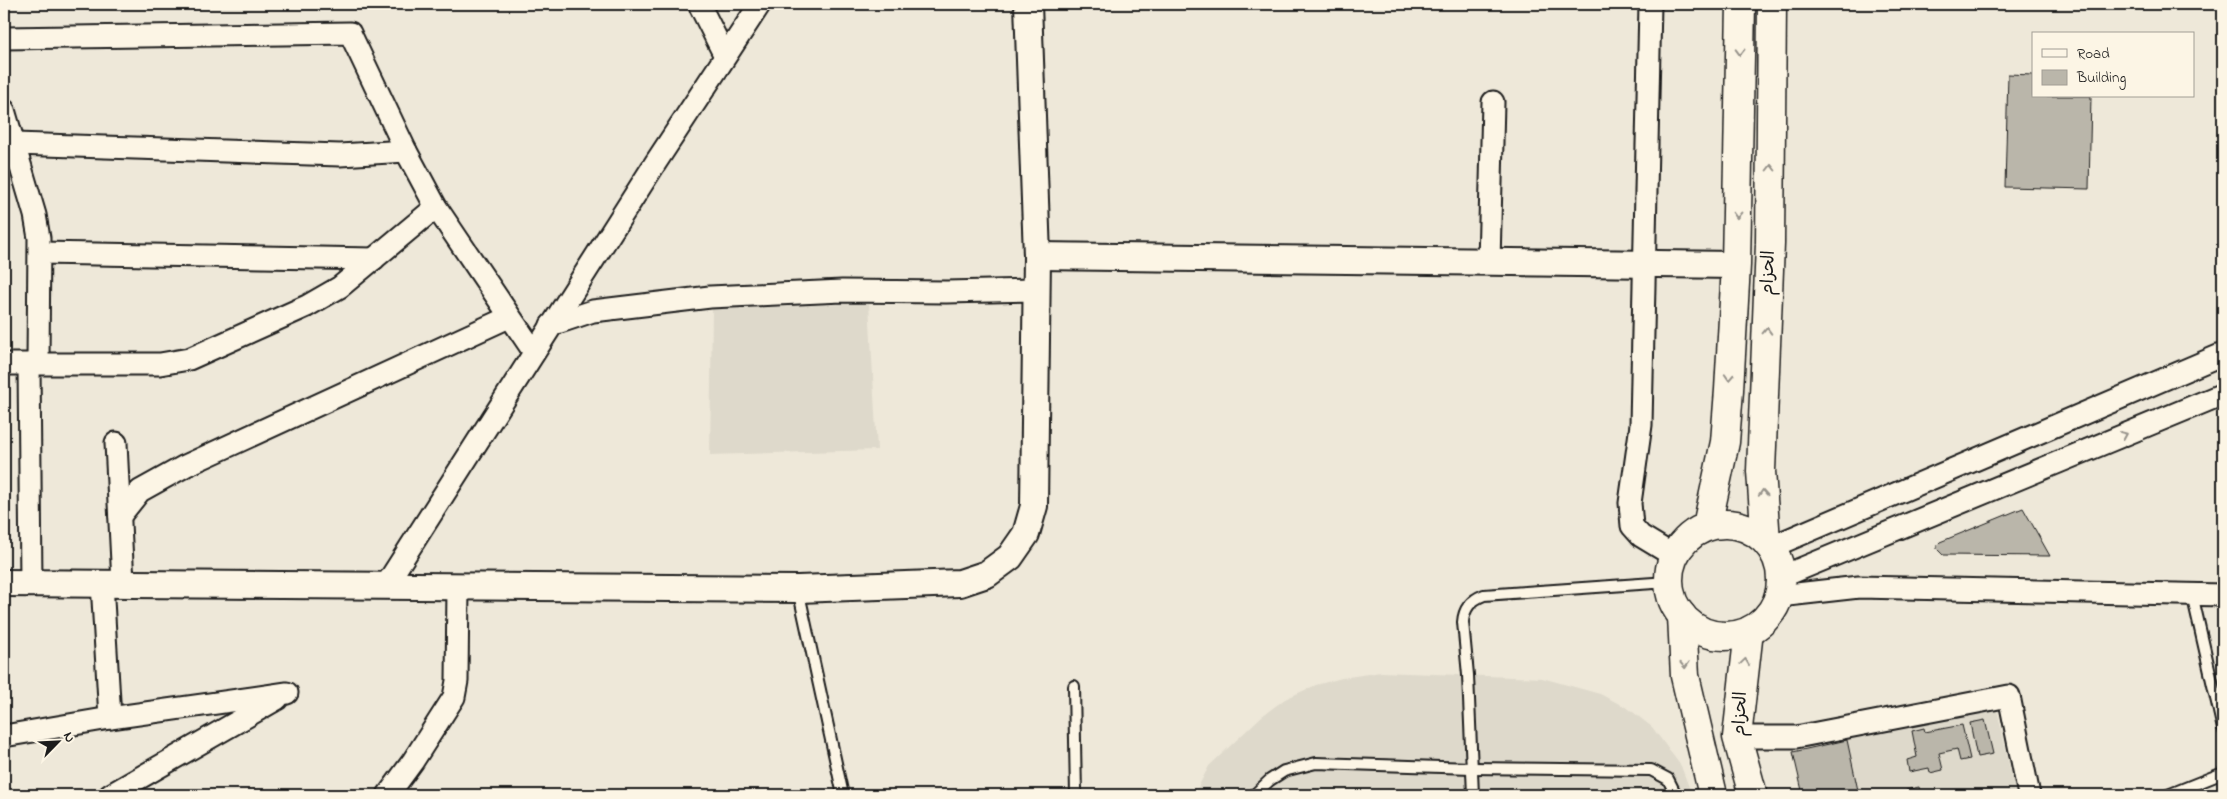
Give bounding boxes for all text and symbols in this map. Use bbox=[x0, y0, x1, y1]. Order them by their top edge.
legend bbox=[2032, 32, 2194, 98]
text: Road bbox=[2077, 43, 2110, 65]
one-way arrow bbox=[1735, 49, 1745, 57]
text: Building bbox=[2076, 67, 2126, 90]
one-way arrow bbox=[1766, 164, 1776, 172]
one-way arrow bbox=[1731, 211, 1742, 219]
street label: الحزام bbox=[1755, 250, 1783, 296]
one-way arrow bbox=[1762, 326, 1772, 334]
one-way arrow bbox=[1724, 374, 1735, 382]
one-way arrow bbox=[2119, 431, 2128, 441]
one-way arrow bbox=[1757, 489, 1768, 497]
one-way arrow bbox=[1739, 657, 1749, 666]
one-way arrow bbox=[1679, 661, 1690, 669]
street label: الحزام bbox=[1727, 691, 1755, 737]
north arrow bbox=[32, 716, 82, 766]
text: N bbox=[57, 729, 80, 746]

